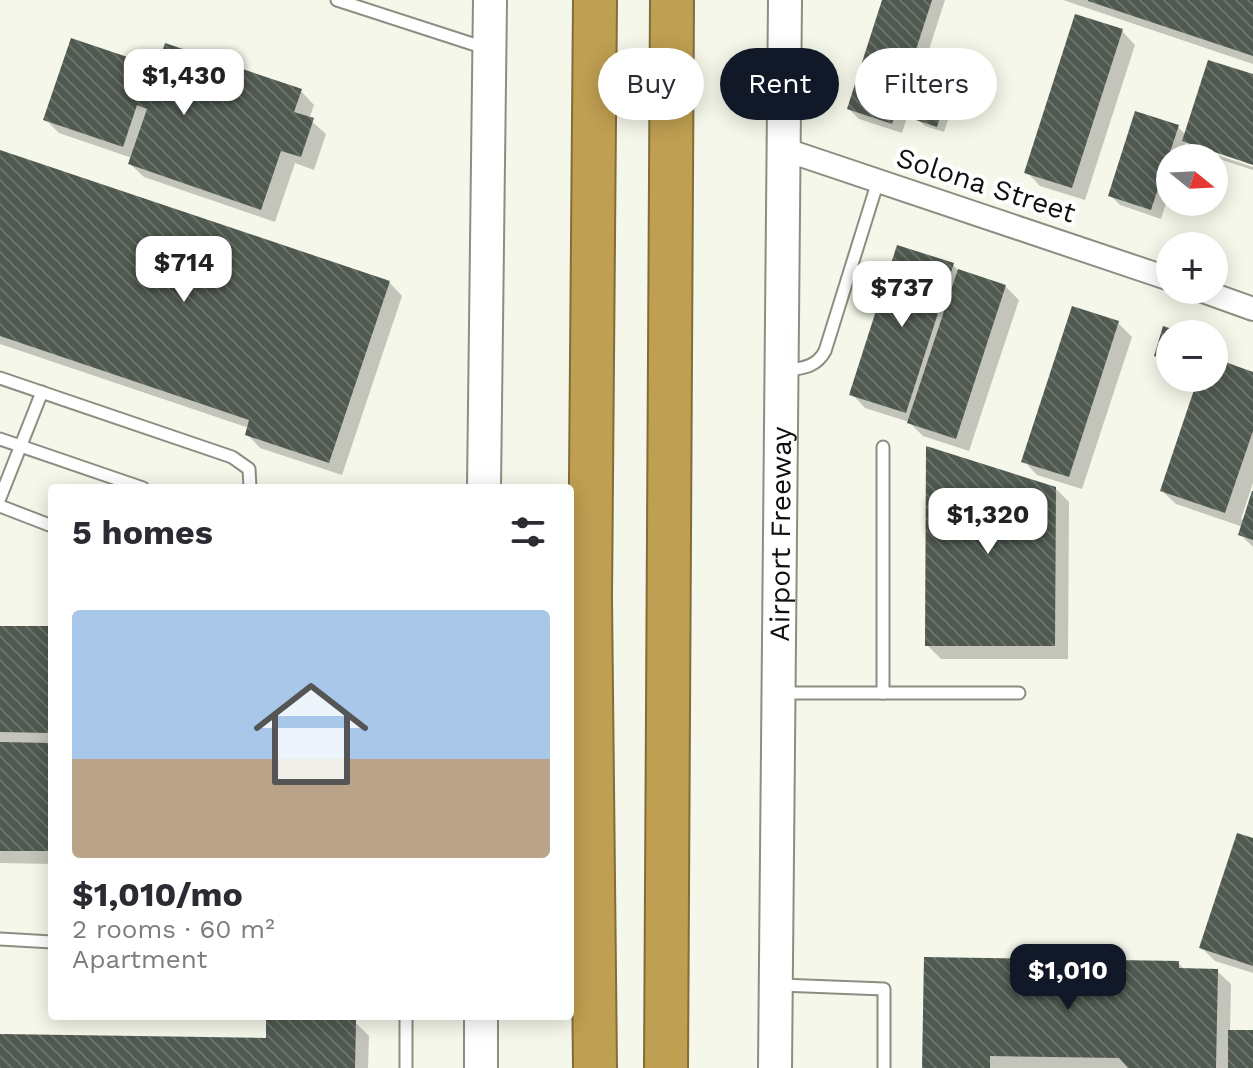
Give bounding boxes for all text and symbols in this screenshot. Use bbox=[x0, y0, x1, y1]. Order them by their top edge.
chip: Buy bbox=[598, 48, 704, 120]
chip: Rent bbox=[720, 48, 839, 120]
chip: Filters bbox=[855, 48, 997, 120]
pin: $1,430 bbox=[119, 49, 249, 117]
text: $1,430 bbox=[142, 60, 226, 90]
street label: Solona Street bbox=[892, 140, 1080, 230]
north arrow bbox=[1156, 144, 1228, 216]
map controls bbox=[1156, 144, 1228, 392]
button: + bbox=[1156, 232, 1228, 304]
pin: $714 bbox=[137, 236, 231, 304]
text: $714 bbox=[154, 247, 214, 277]
pin: $737 bbox=[855, 261, 949, 329]
text: $737 bbox=[871, 272, 933, 302]
button: − bbox=[1156, 320, 1228, 392]
street label: Airport Freeway bbox=[762, 426, 798, 642]
pin: $1,320 bbox=[923, 488, 1053, 556]
text: $1,320 bbox=[946, 499, 1030, 529]
icon: filters bbox=[506, 510, 550, 554]
text: 5 homes bbox=[72, 512, 213, 552]
icon: home bbox=[239, 662, 383, 806]
text: $1,010/mo bbox=[72, 874, 243, 914]
text: 2 rooms · 60 m² bbox=[72, 914, 275, 944]
text: Apartment bbox=[72, 944, 208, 974]
pin: $1,010 bbox=[1003, 944, 1133, 1012]
text: $1,010 bbox=[1028, 955, 1108, 985]

